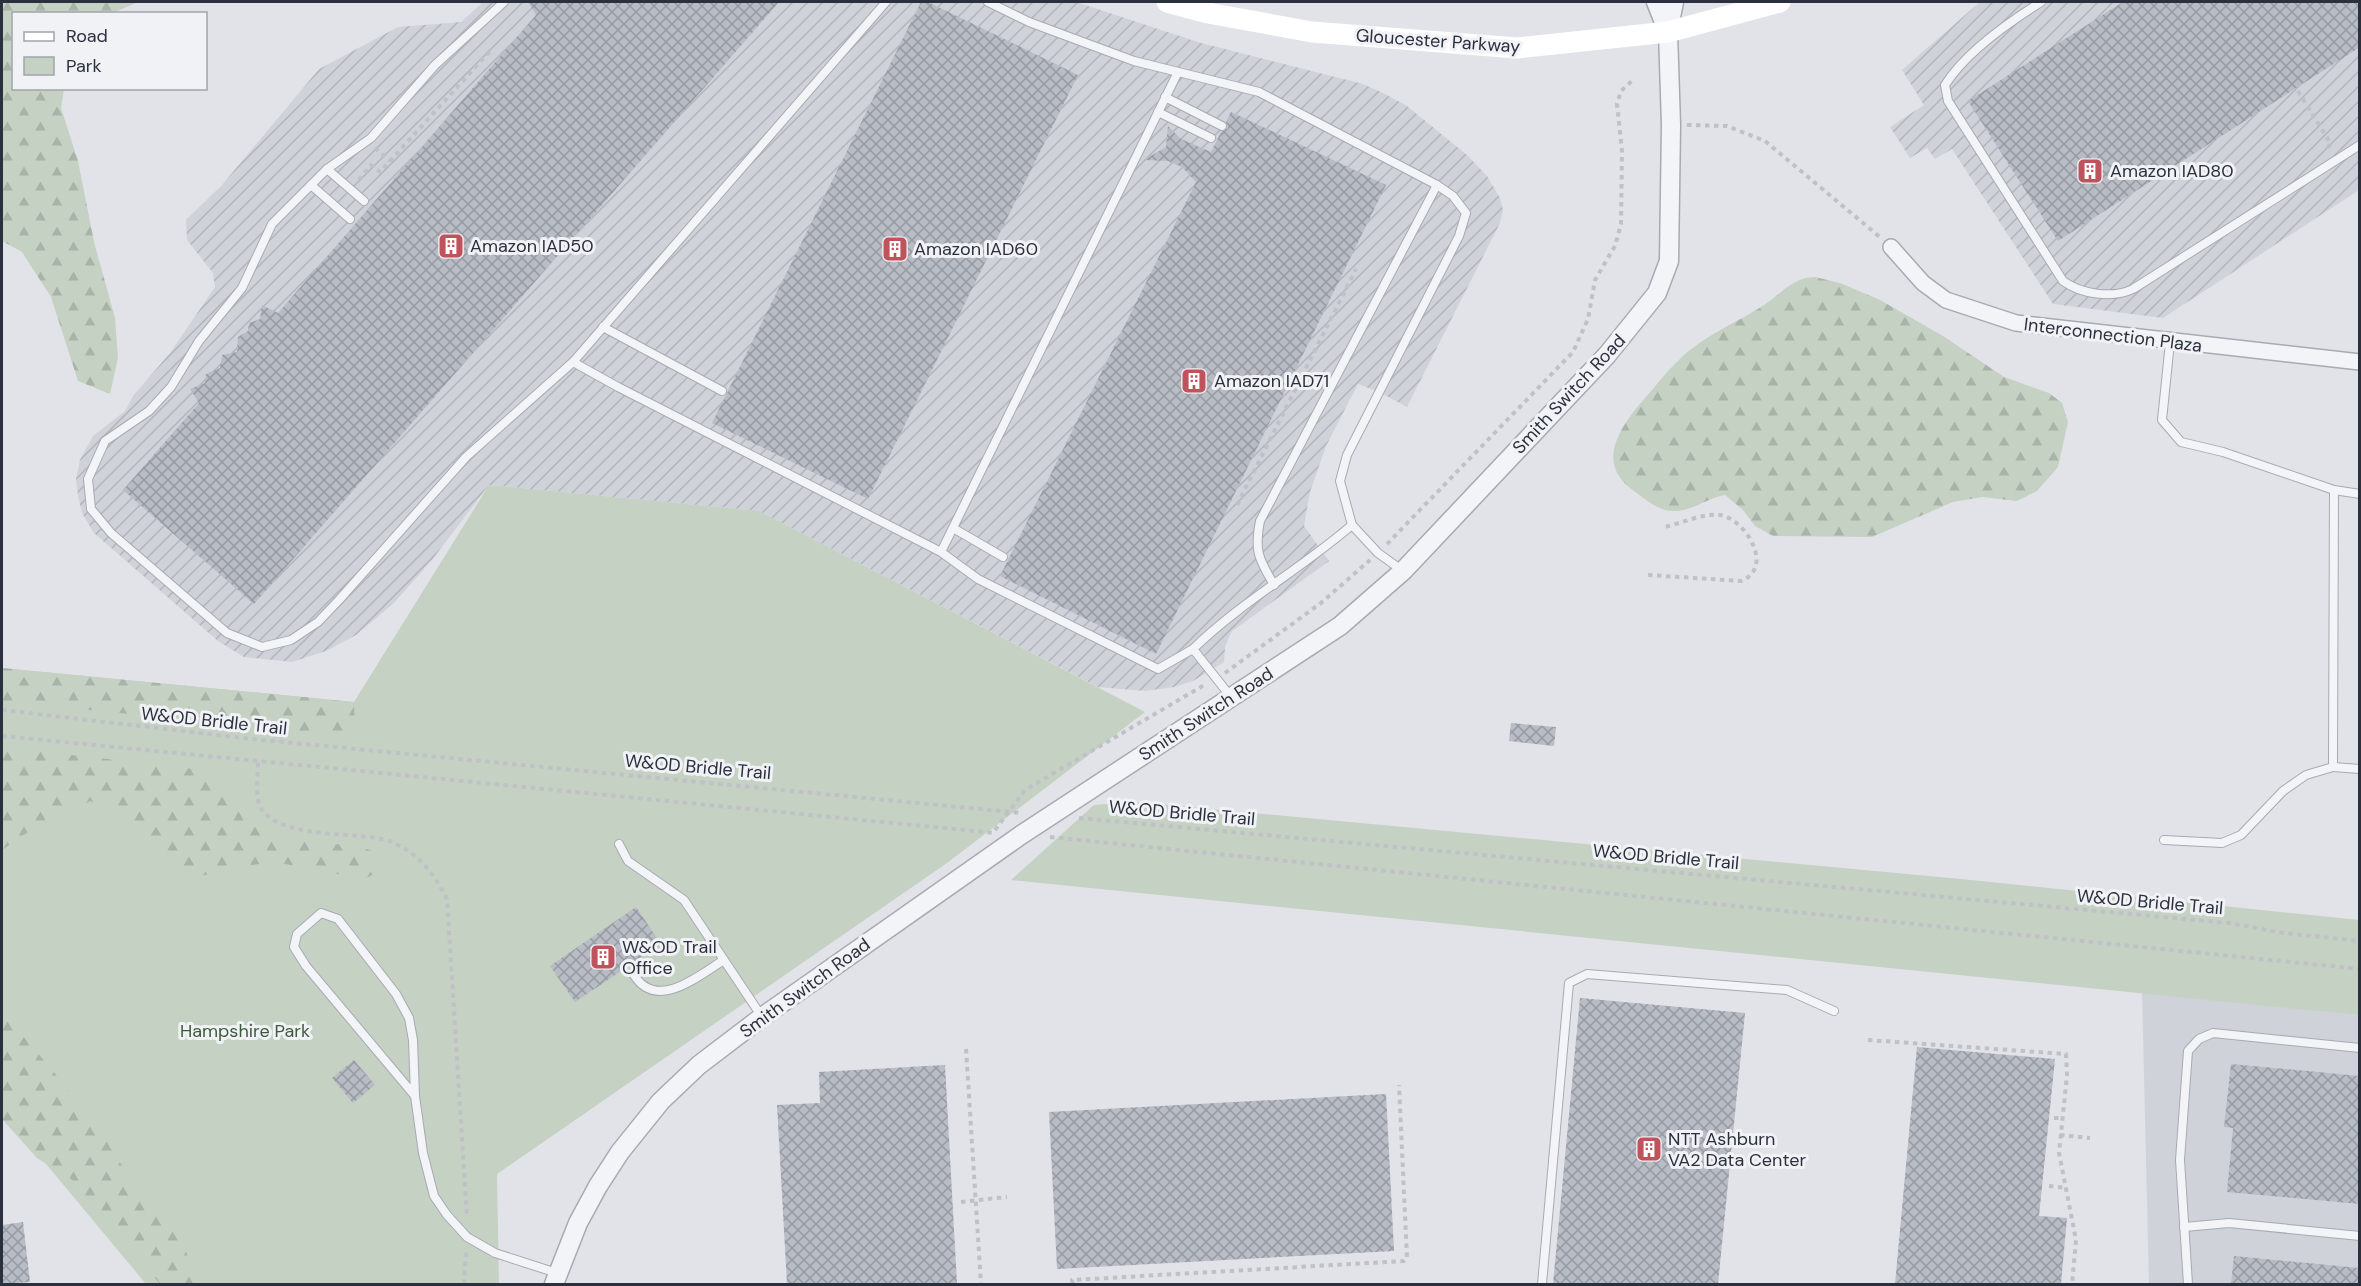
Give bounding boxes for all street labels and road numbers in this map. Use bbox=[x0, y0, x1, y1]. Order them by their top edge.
street label: Gloucester Parkway bbox=[1355, 23, 1521, 59]
street label: Interconnection Plaza bbox=[2023, 312, 2203, 358]
street label: Smith Switch Road bbox=[1507, 329, 1631, 459]
street label: Smith Switch Road bbox=[1134, 662, 1278, 766]
street label: W&OD Bridle Trail bbox=[140, 701, 288, 741]
street label: W&OD Bridle Trail bbox=[624, 749, 772, 785]
street label: W&OD Bridle Trail bbox=[1108, 795, 1256, 831]
street label: W&OD Bridle Trail bbox=[1592, 839, 1740, 875]
street label: W&OD Bridle Trail bbox=[2076, 884, 2224, 920]
street label: Smith Switch Road bbox=[735, 933, 875, 1043]

